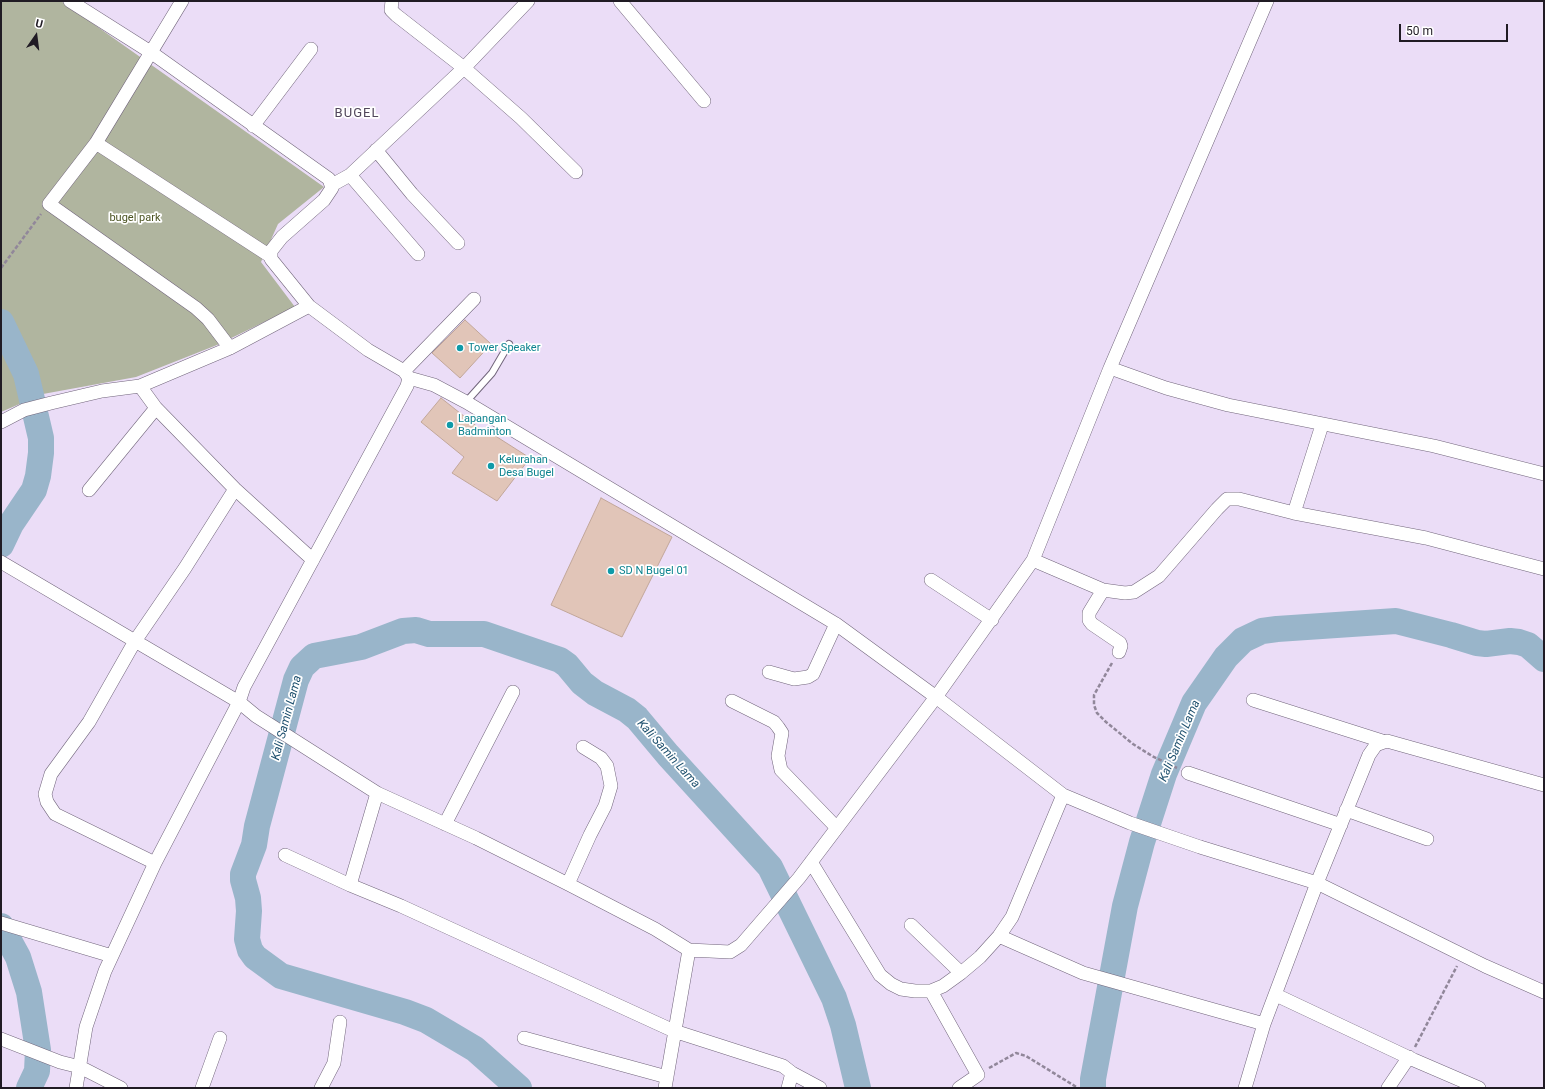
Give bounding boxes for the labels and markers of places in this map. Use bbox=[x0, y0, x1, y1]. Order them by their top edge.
place label: Tower Speaker bbox=[468, 341, 540, 355]
marker: Tower Speaker bbox=[455, 343, 465, 353]
place label: Lapangan Badminton bbox=[458, 412, 511, 438]
marker: Lapangan Badminton bbox=[445, 420, 455, 430]
place label: Kelurahan Desa Bugel bbox=[499, 453, 554, 479]
marker: Kelurahan Desa Bugel bbox=[486, 461, 496, 471]
place label: SD N Bugel 01 bbox=[619, 564, 689, 578]
marker: SD N Bugel 01 bbox=[606, 566, 616, 576]

